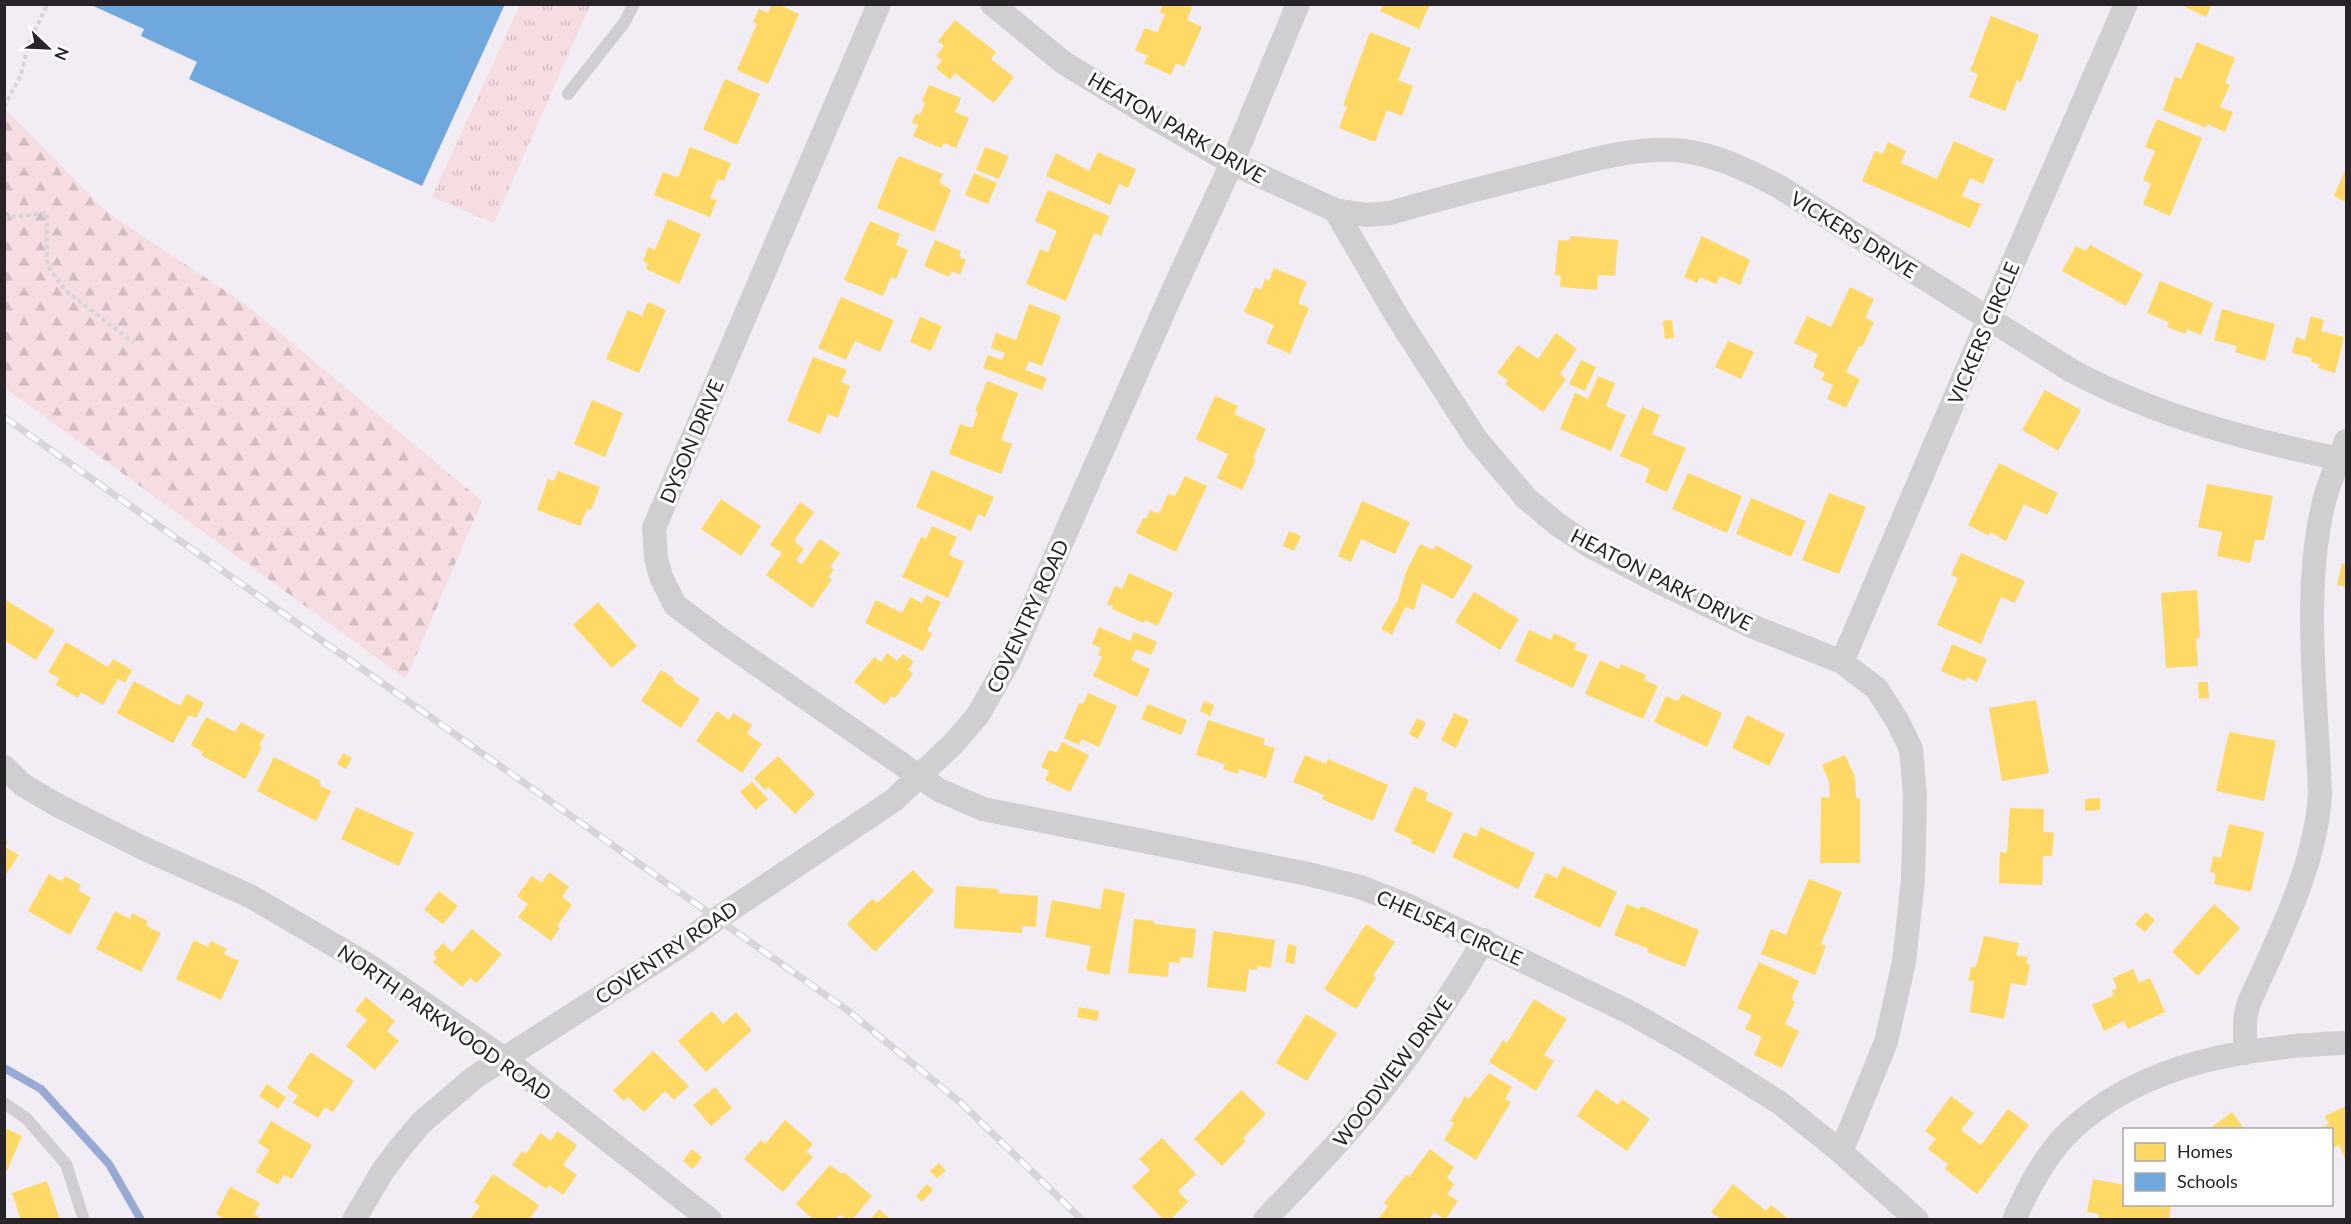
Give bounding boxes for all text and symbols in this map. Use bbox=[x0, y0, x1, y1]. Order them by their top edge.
north arrow bbox=[18, 18, 78, 78]
text: N bbox=[51, 45, 73, 63]
street label: HEATON PARK DRIVE bbox=[1084, 67, 1270, 187]
street label: VICKERS DRIVE bbox=[1786, 186, 1922, 282]
street label: VICKERS CIRCLE bbox=[1942, 258, 2024, 408]
street label: DYSON DRIVE bbox=[654, 375, 728, 507]
street label: HEATON PARK DRIVE bbox=[1567, 523, 1757, 635]
street label: COVENTRY ROAD bbox=[981, 536, 1073, 696]
street label: CHELSEA CIRCLE bbox=[1373, 884, 1527, 970]
street label: COVENTRY ROAD bbox=[590, 896, 742, 1008]
street label: NORTH PARKWOOD ROAD bbox=[333, 939, 557, 1105]
street label: WOODVIEW DRIVE bbox=[1328, 991, 1456, 1151]
legend bbox=[2123, 1128, 2333, 1206]
text: Homes bbox=[2177, 1140, 2233, 1162]
text: Schools bbox=[2177, 1170, 2238, 1192]

